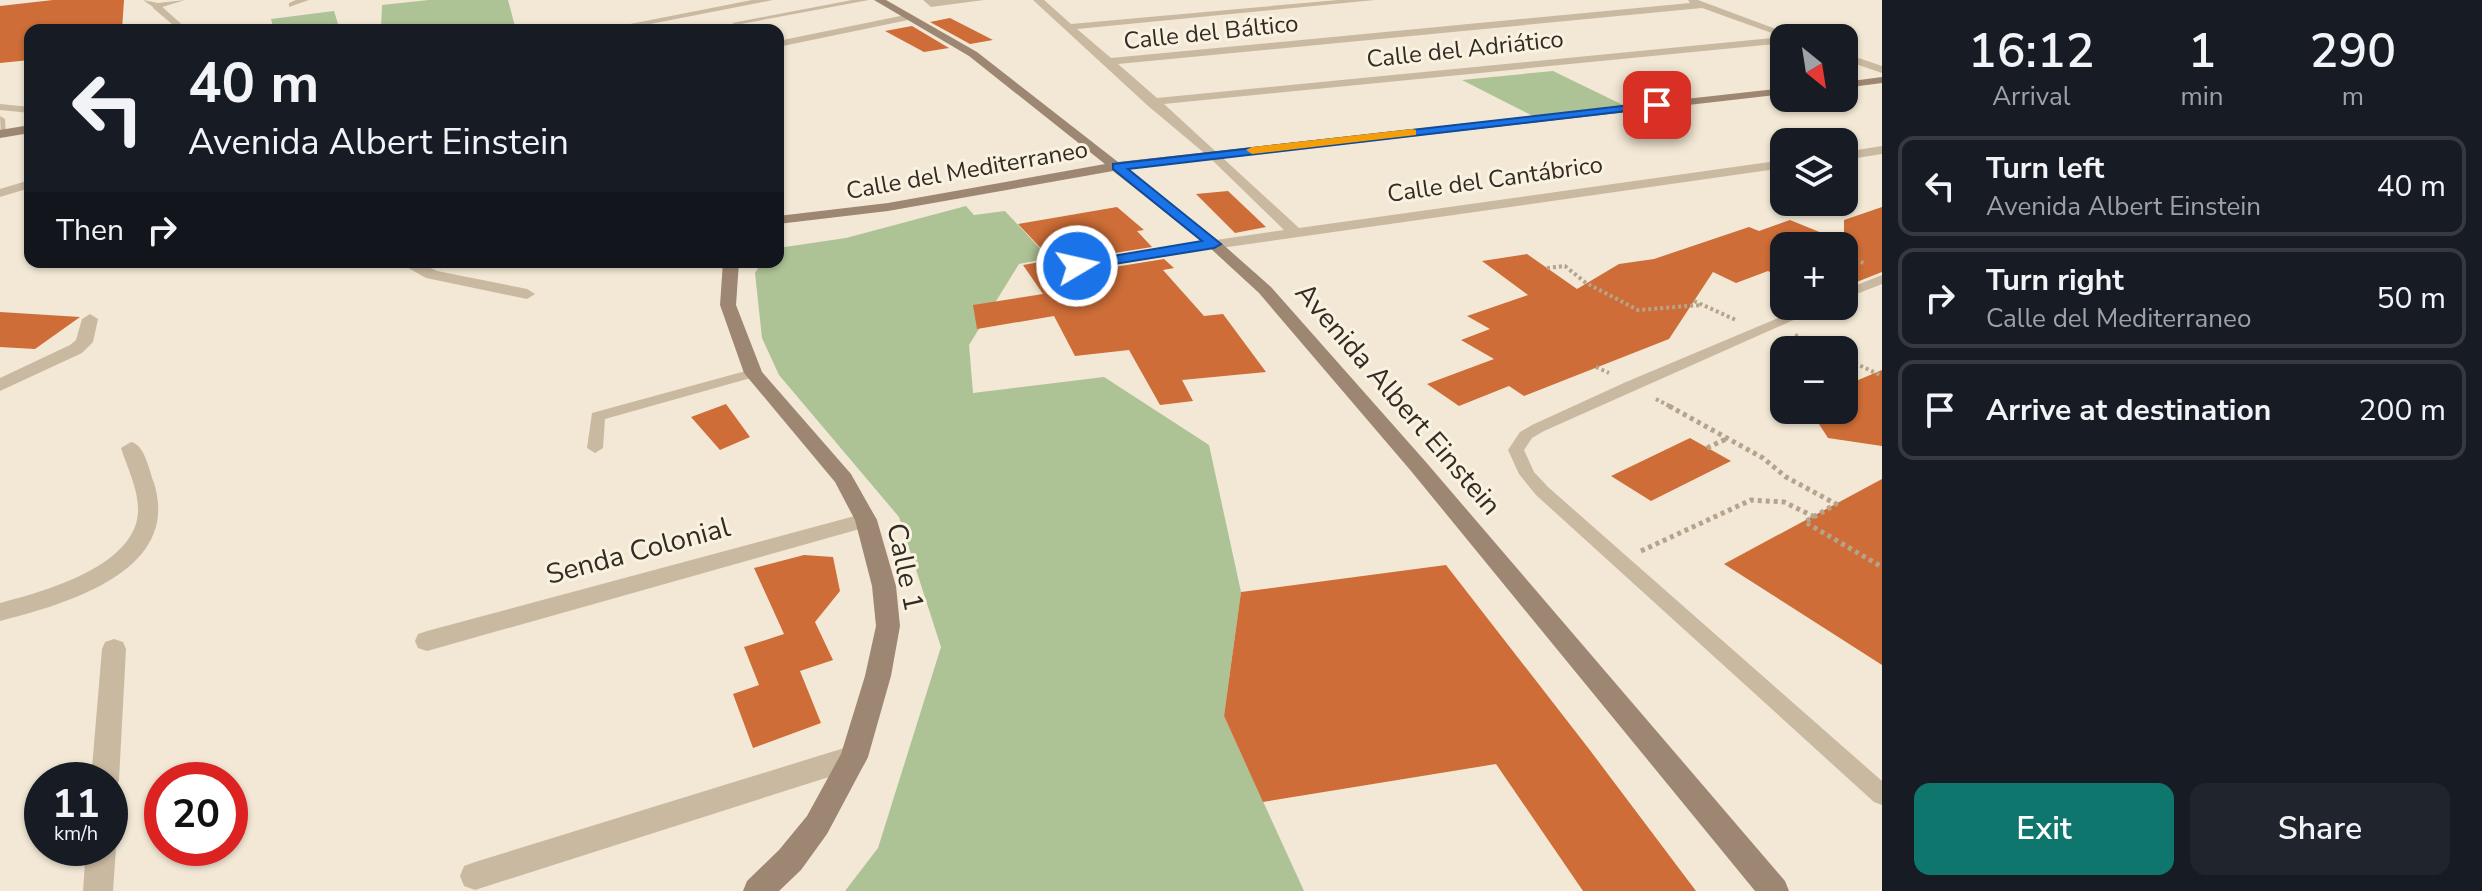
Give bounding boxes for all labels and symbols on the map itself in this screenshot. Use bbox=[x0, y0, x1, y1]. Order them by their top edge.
street label: Calle del Báltico bbox=[1122, 7, 1300, 57]
street label: Calle del Adriático bbox=[1365, 23, 1565, 75]
north arrow bbox=[1770, 24, 1858, 112]
pin bbox=[1623, 71, 1691, 139]
street label: Calle del Mediterraneo bbox=[844, 133, 1090, 207]
street label: Calle del Cantábrico bbox=[1385, 148, 1605, 210]
position arrow bbox=[1035, 224, 1119, 308]
street label: Avenida Albert Einstein bbox=[1286, 275, 1510, 523]
street label: Senda Colonial bbox=[542, 508, 735, 594]
street label: Calle 1 bbox=[877, 520, 933, 614]
speed limit sign: 20 bbox=[144, 762, 248, 866]

